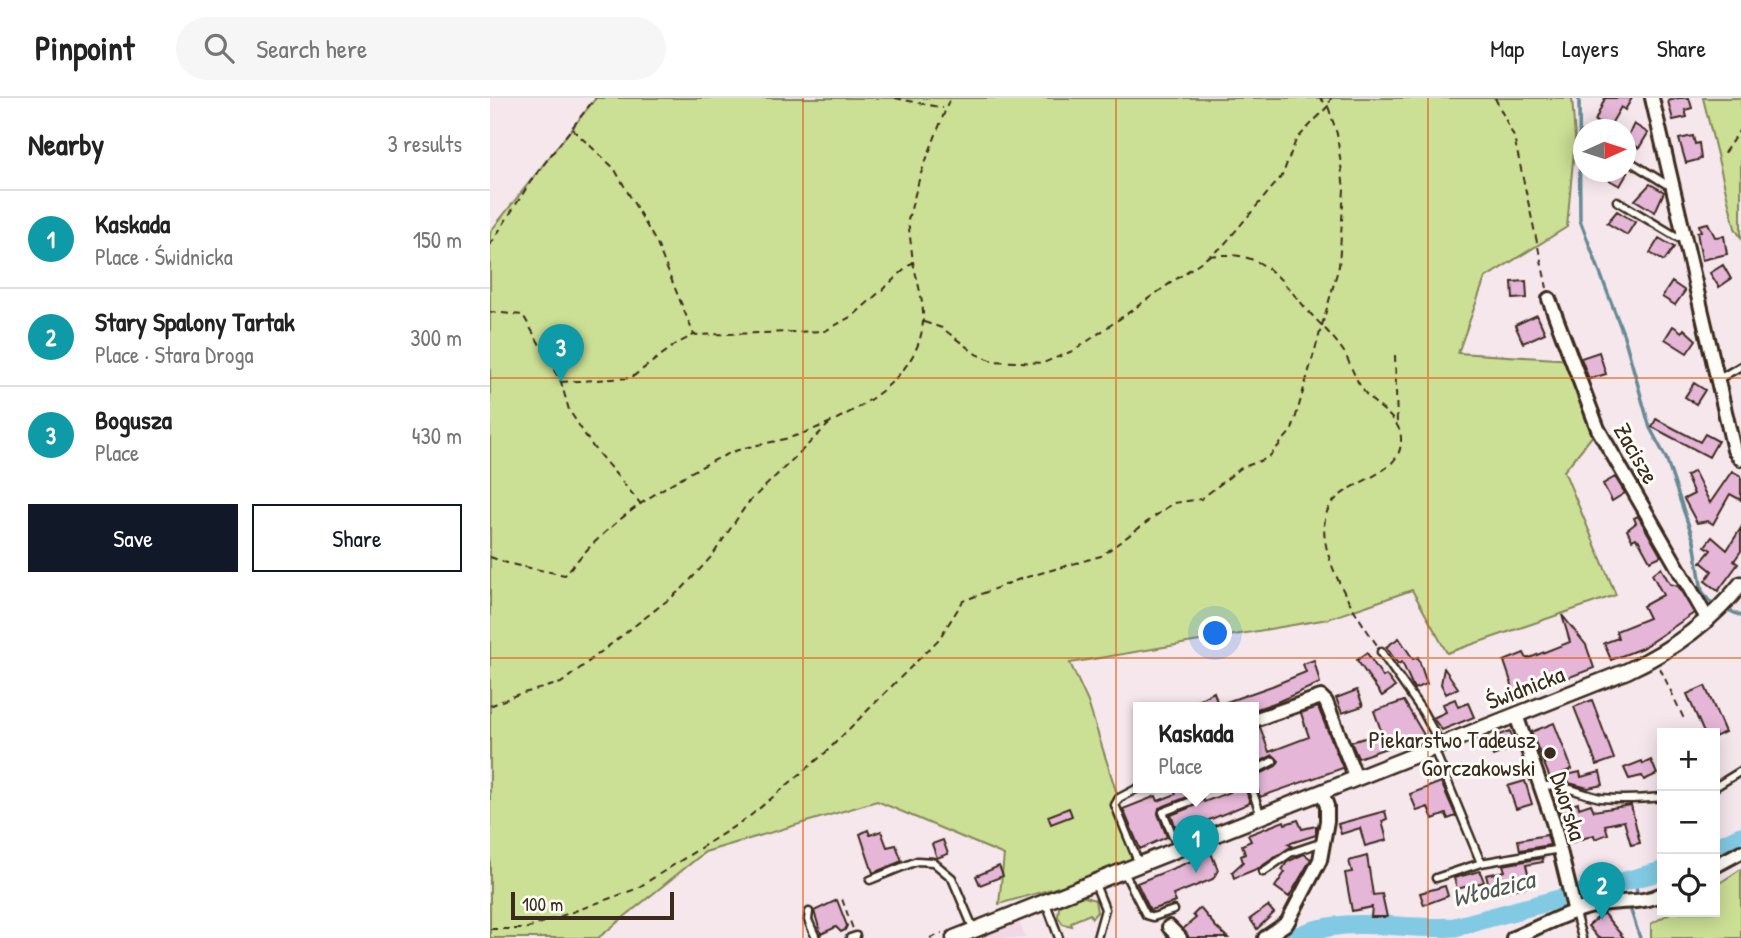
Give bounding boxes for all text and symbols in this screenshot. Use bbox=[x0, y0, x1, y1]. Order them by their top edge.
search box bbox=[176, 17, 666, 80]
text: Pinpoint bbox=[35, 26, 134, 70]
icon: search bbox=[200, 29, 238, 67]
text: Search here bbox=[256, 31, 367, 66]
text: Map bbox=[1490, 32, 1524, 64]
text: Layers bbox=[1562, 32, 1619, 64]
text: Share bbox=[1657, 32, 1706, 64]
north arrow bbox=[1573, 119, 1636, 182]
text: Nearby bbox=[28, 124, 104, 164]
text: 3 results bbox=[387, 128, 462, 159]
text: Kaskada bbox=[95, 206, 170, 241]
text: 1 bbox=[47, 224, 55, 255]
text: 150 m bbox=[413, 224, 462, 255]
text: Place · Świdnicka bbox=[95, 241, 233, 272]
text: Stary Spalony Tartak bbox=[95, 304, 295, 339]
text: 2 bbox=[46, 322, 56, 353]
text: 300 m bbox=[410, 322, 462, 353]
pin: 3 bbox=[538, 324, 584, 382]
text: Place · Stara Droga bbox=[95, 339, 253, 370]
text: Bogusza bbox=[95, 402, 172, 437]
street label: Zacisze bbox=[1607, 417, 1667, 490]
text: 3 bbox=[46, 420, 56, 451]
text: 430 m bbox=[412, 420, 462, 451]
text: Place bbox=[95, 437, 139, 468]
button: Save bbox=[28, 504, 238, 572]
button: Share bbox=[252, 504, 462, 572]
your location bbox=[1198, 616, 1232, 650]
street label: Świdnicka bbox=[1481, 657, 1569, 717]
popup bbox=[1133, 702, 1259, 793]
text: Kaskada bbox=[1158, 715, 1234, 750]
place label: Piekarstwo Tadeusz Gorczakowski bbox=[1368, 723, 1536, 783]
map controls bbox=[1657, 728, 1720, 917]
button: + bbox=[1657, 728, 1720, 791]
marker: Piekarstwo Tadeusz Gorczakowski bbox=[1542, 745, 1558, 761]
text: Place bbox=[1158, 750, 1203, 781]
street label: Dworska bbox=[1543, 768, 1595, 844]
button: − bbox=[1657, 791, 1720, 854]
pin: 1 bbox=[1173, 815, 1219, 873]
button: locate bbox=[1657, 854, 1720, 917]
water label: Włodzica bbox=[1448, 860, 1541, 915]
pin: 2 bbox=[1579, 862, 1625, 920]
scale bar bbox=[511, 889, 674, 921]
text: 100 m bbox=[522, 891, 563, 917]

